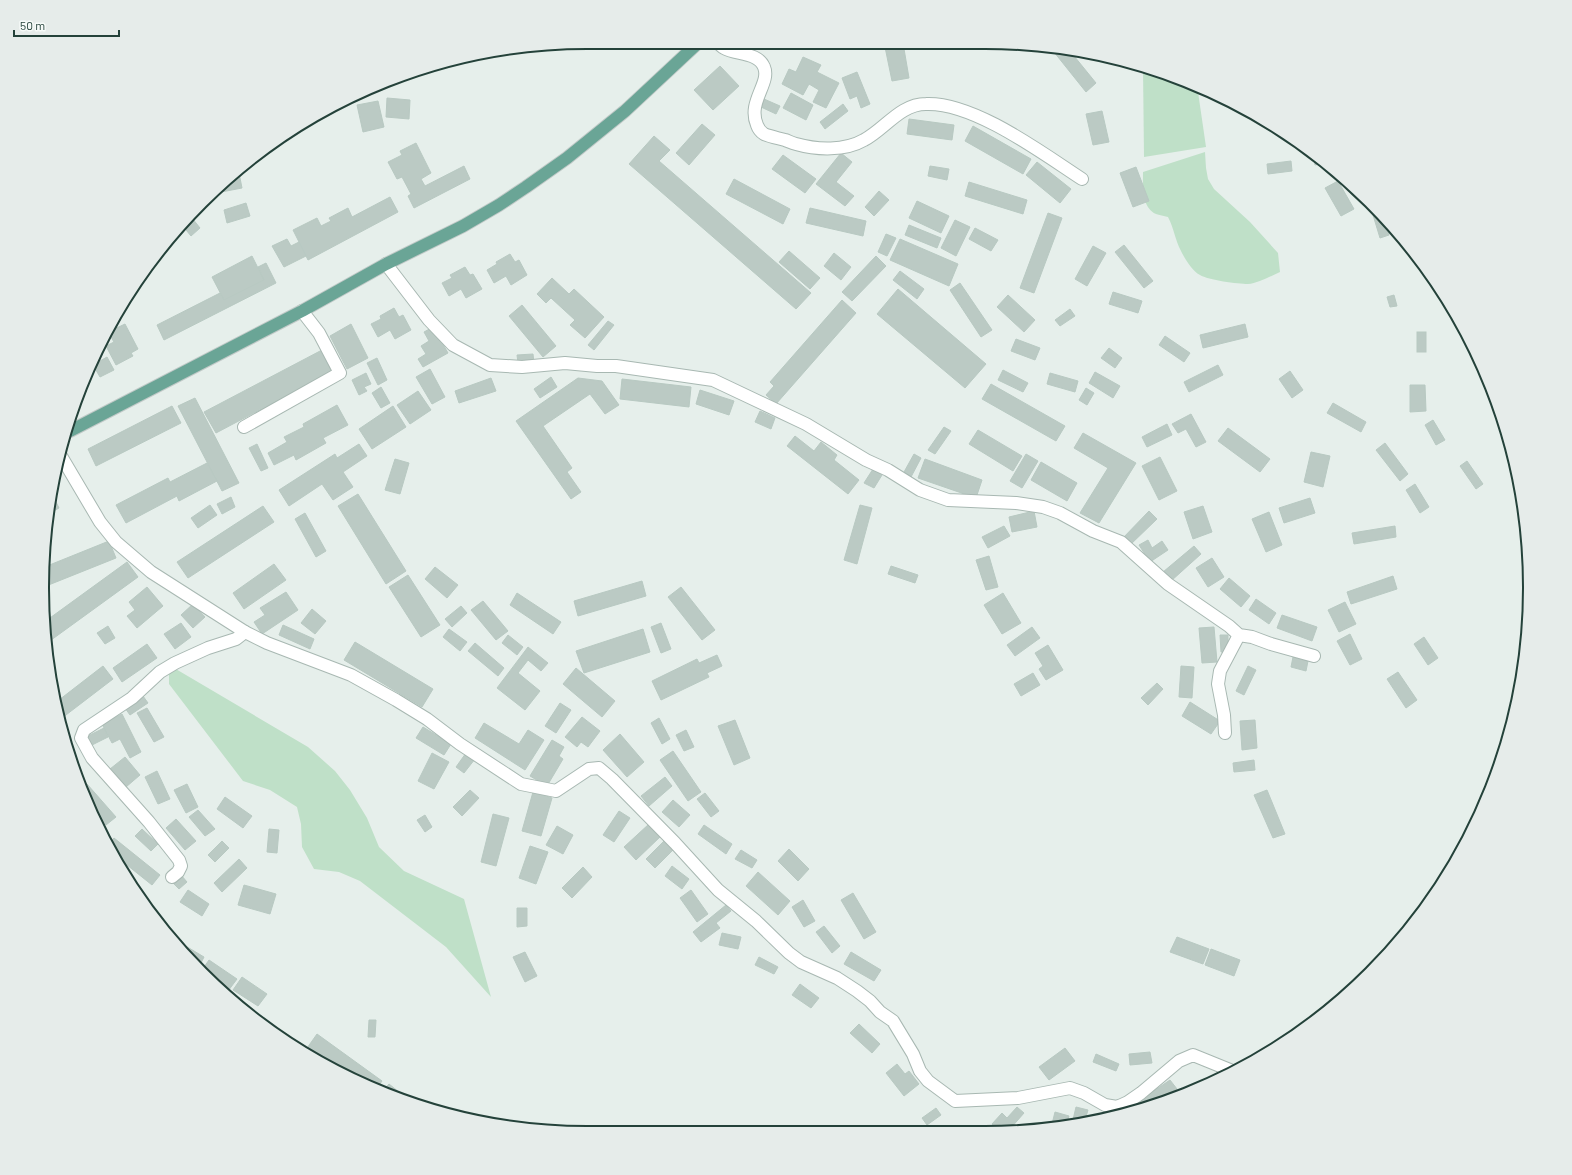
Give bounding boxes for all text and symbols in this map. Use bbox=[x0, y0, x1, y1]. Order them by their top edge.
scale bar bbox=[14, 12, 119, 38]
text: 50 m bbox=[20, 18, 45, 32]

